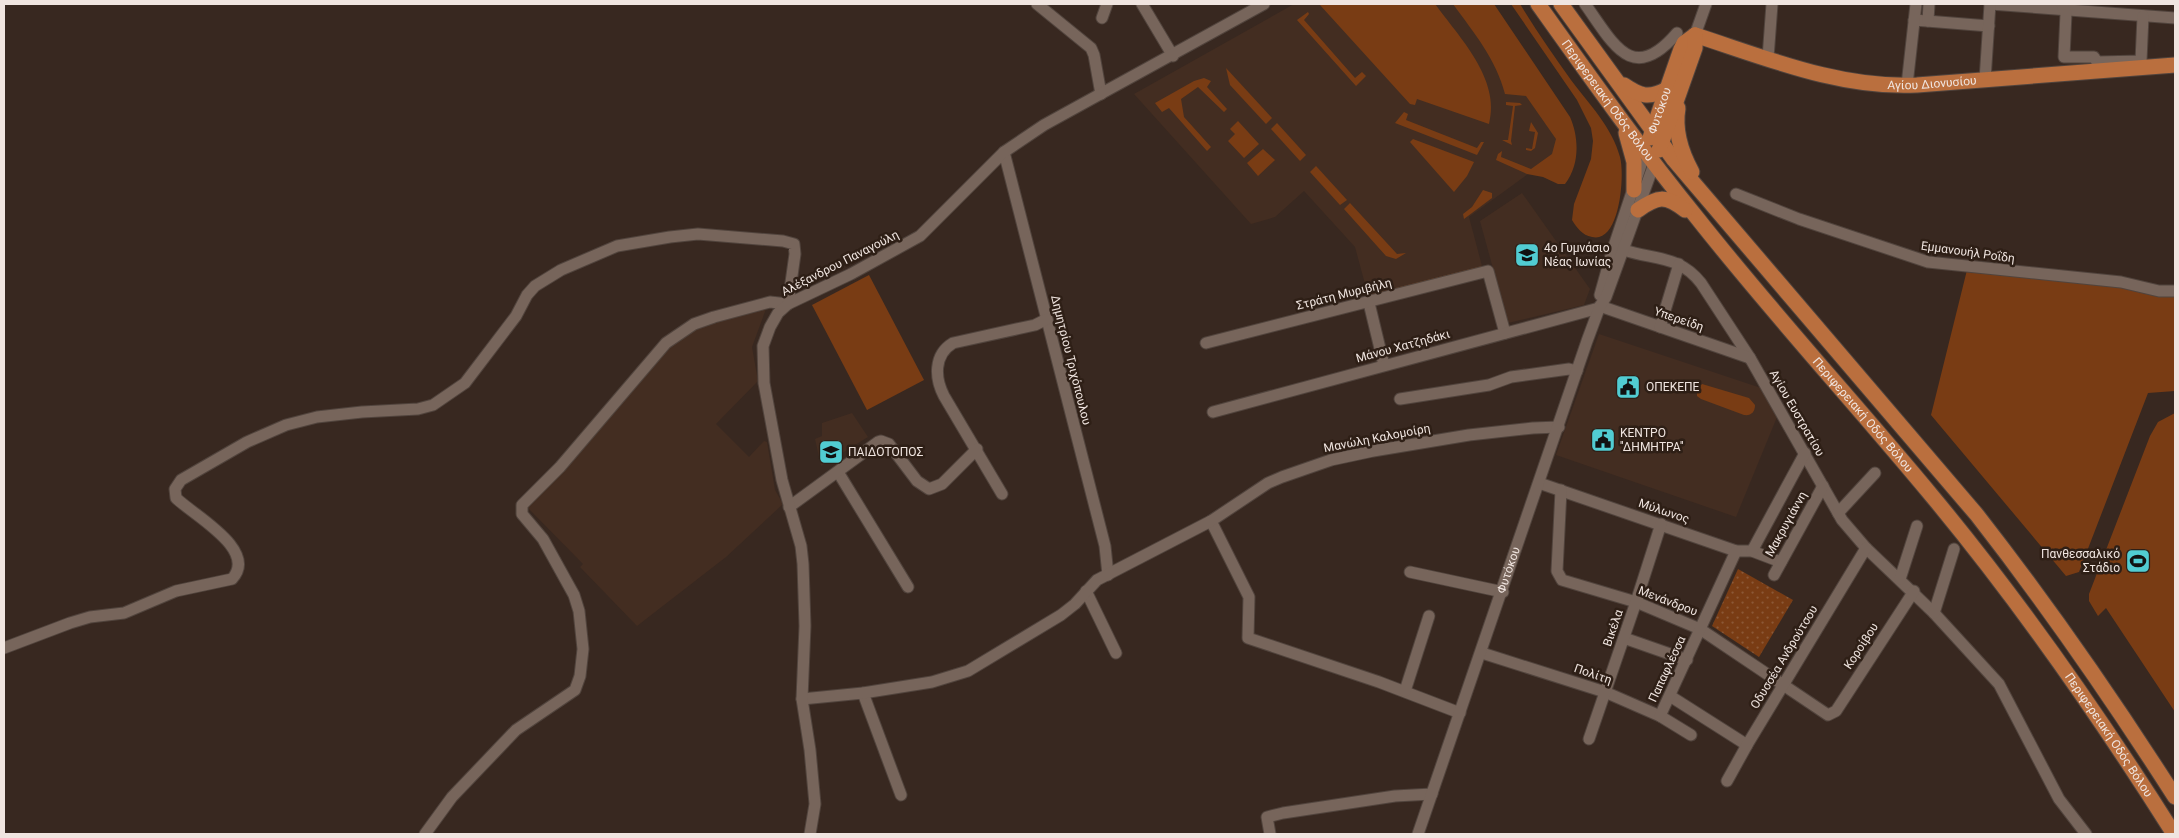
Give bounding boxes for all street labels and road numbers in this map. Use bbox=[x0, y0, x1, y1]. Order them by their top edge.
street label: Περιφερειακή Οδός Βόλου bbox=[1559, 37, 1657, 164]
street label: Αγίου Διονυσίου bbox=[1887, 73, 1977, 92]
street label: Φυτόκου bbox=[1645, 86, 1674, 136]
street label: Αλέξανδρου Παναγούλη bbox=[779, 227, 902, 300]
street label: Εμμανουήλ Ροΐδη bbox=[1920, 238, 2016, 266]
street label: Στράτη Μυριβήλη bbox=[1295, 275, 1393, 313]
street label: Δημητρίου Τριχόπουλου bbox=[1048, 294, 1094, 426]
street label: Υπερείδη bbox=[1652, 304, 1706, 334]
street label: Μάνου Χατζηδάκι bbox=[1354, 327, 1452, 365]
street label: Περιφερειακή Οδός Βόλου bbox=[1810, 355, 1916, 475]
street label: Αγίου Ευστρατίου bbox=[1767, 367, 1827, 459]
street label: Μανώλη Καλομοίρη bbox=[1323, 421, 1431, 455]
street label: Μακρυγιάννη bbox=[1762, 489, 1810, 559]
street label: Μύλωνος bbox=[1637, 496, 1691, 526]
street label: Φυτόκου bbox=[1494, 545, 1523, 595]
street label: Μενάνδρου bbox=[1636, 583, 1700, 619]
street label: Οδυσσέα Ανδρούτσου bbox=[1748, 603, 1820, 711]
street label: Βικέλα bbox=[1600, 608, 1626, 648]
street label: Κοροίβου bbox=[1841, 620, 1881, 672]
street label: Παπαφλέσσα bbox=[1646, 634, 1688, 704]
street label: Πολίτη bbox=[1572, 661, 1614, 687]
street label: Περιφερειακή Οδός Βόλου bbox=[2062, 670, 2155, 800]

